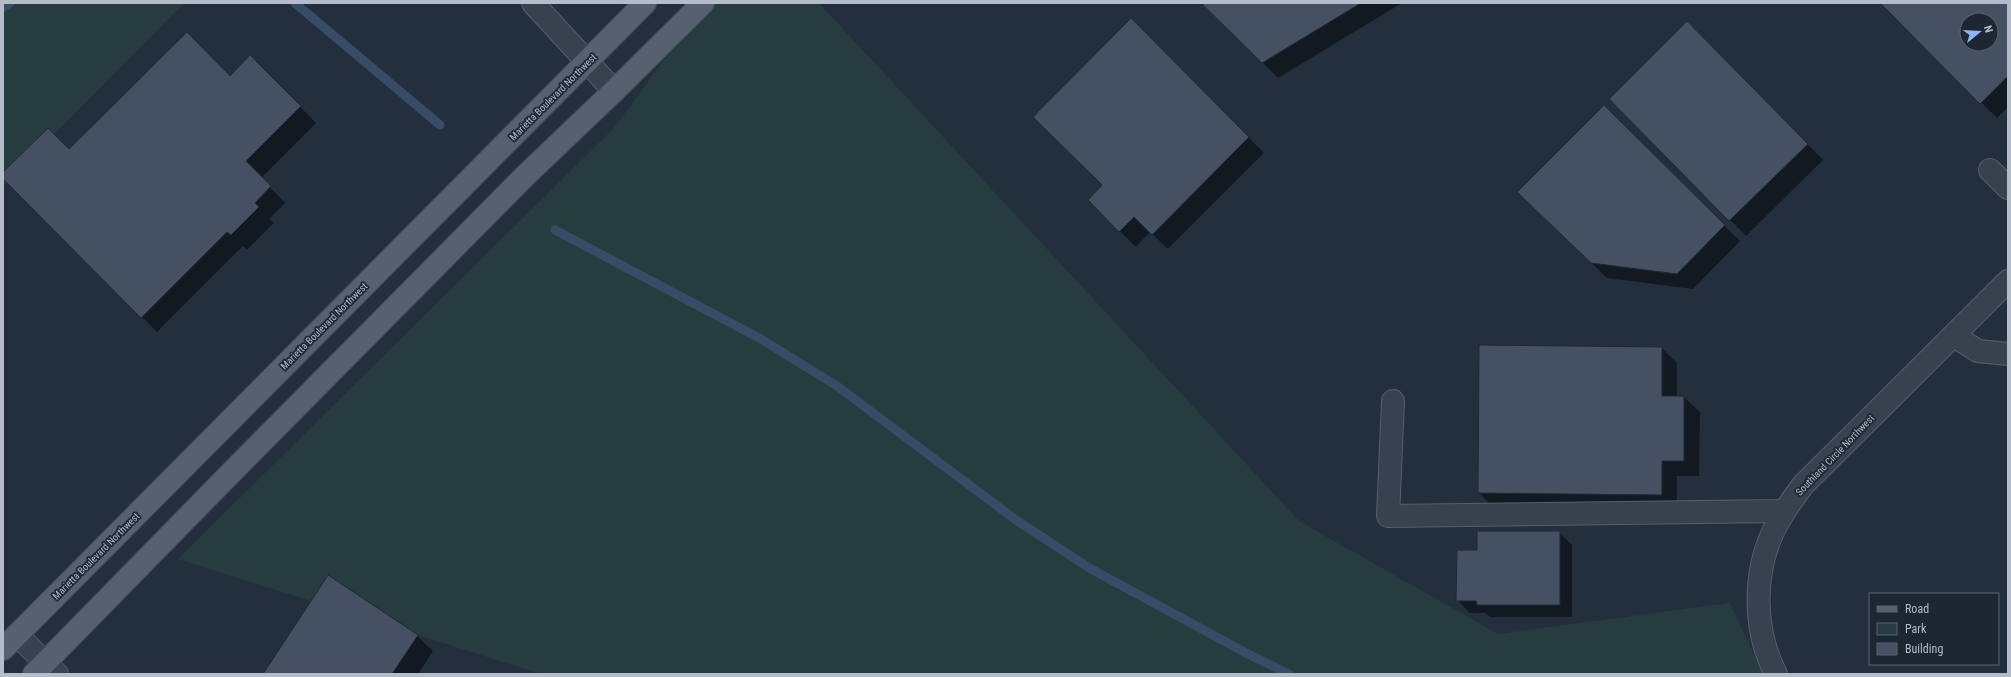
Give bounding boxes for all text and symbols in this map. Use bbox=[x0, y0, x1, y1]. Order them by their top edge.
north arrow bbox=[1959, 12, 1999, 52]
text: N bbox=[1981, 24, 1995, 35]
street label: Marietta Boulevard Northwest bbox=[507, 51, 599, 143]
street label: Marietta Boulevard Northwest bbox=[278, 280, 370, 372]
street label: Southland Circle Northwest bbox=[1794, 412, 1876, 498]
street label: Marietta Boulevard Northwest bbox=[50, 510, 142, 602]
legend bbox=[1869, 593, 1999, 665]
text: Road bbox=[1905, 602, 1929, 616]
text: Park bbox=[1905, 622, 1927, 636]
text: Building bbox=[1905, 642, 1943, 656]

